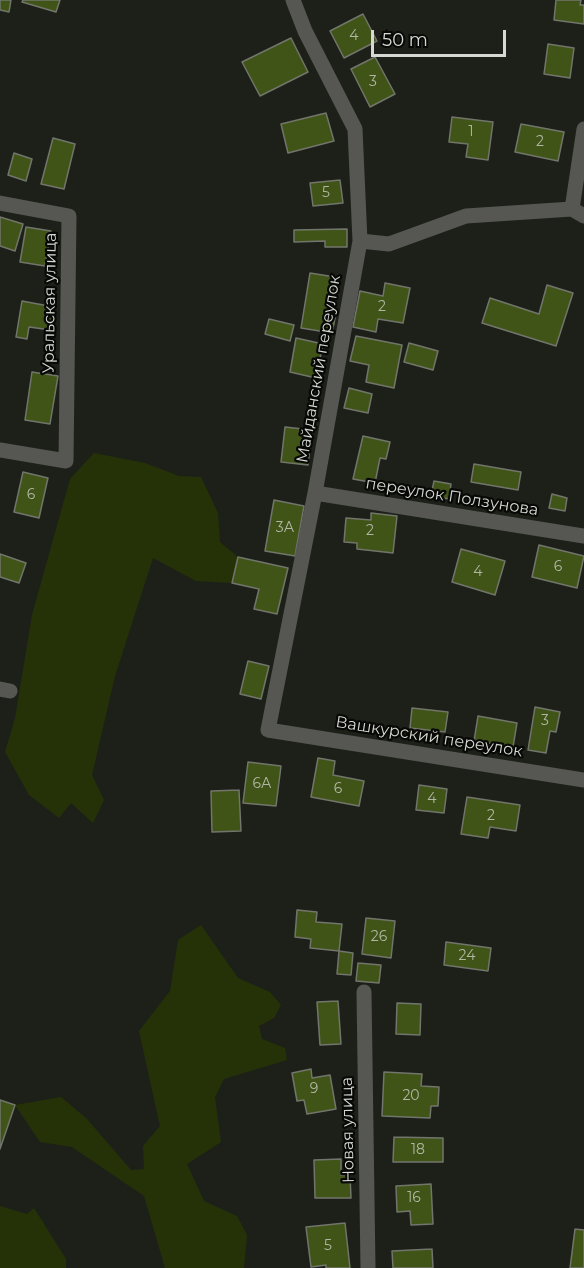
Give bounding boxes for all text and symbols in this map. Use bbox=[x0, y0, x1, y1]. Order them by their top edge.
scale bar bbox=[374, 18, 509, 56]
house number: 4 bbox=[349, 28, 359, 44]
text: 50 m bbox=[382, 29, 428, 51]
house number: 3 bbox=[369, 74, 377, 90]
house number: 1 bbox=[468, 124, 474, 140]
house number: 2 bbox=[536, 134, 544, 150]
house number: 5 bbox=[322, 185, 330, 201]
street label: Уральская улица bbox=[39, 232, 61, 374]
street label: Майданский переулок bbox=[293, 274, 345, 464]
house number: 2 bbox=[378, 299, 386, 315]
street label: переулок Ползунова bbox=[364, 474, 540, 520]
house number: 6 bbox=[27, 487, 35, 503]
house number: 3А bbox=[276, 520, 294, 536]
house number: 2 bbox=[366, 523, 374, 539]
house number: 6 bbox=[554, 559, 562, 575]
house number: 4 bbox=[473, 564, 483, 580]
street label: Вашкурский переулок bbox=[334, 713, 524, 761]
house number: 3 bbox=[541, 713, 549, 729]
house number: 6А bbox=[252, 776, 272, 792]
house number: 6 bbox=[334, 781, 342, 797]
house number: 4 bbox=[427, 791, 437, 807]
house number: 2 bbox=[487, 808, 495, 824]
house number: 26 bbox=[371, 929, 387, 945]
house number: 24 bbox=[459, 948, 475, 964]
street label: Новая улица bbox=[337, 1077, 359, 1183]
house number: 9 bbox=[310, 1081, 318, 1097]
house number: 20 bbox=[402, 1088, 420, 1104]
house number: 18 bbox=[411, 1142, 425, 1158]
house number: 16 bbox=[407, 1190, 421, 1206]
house number: 5 bbox=[324, 1238, 332, 1254]

